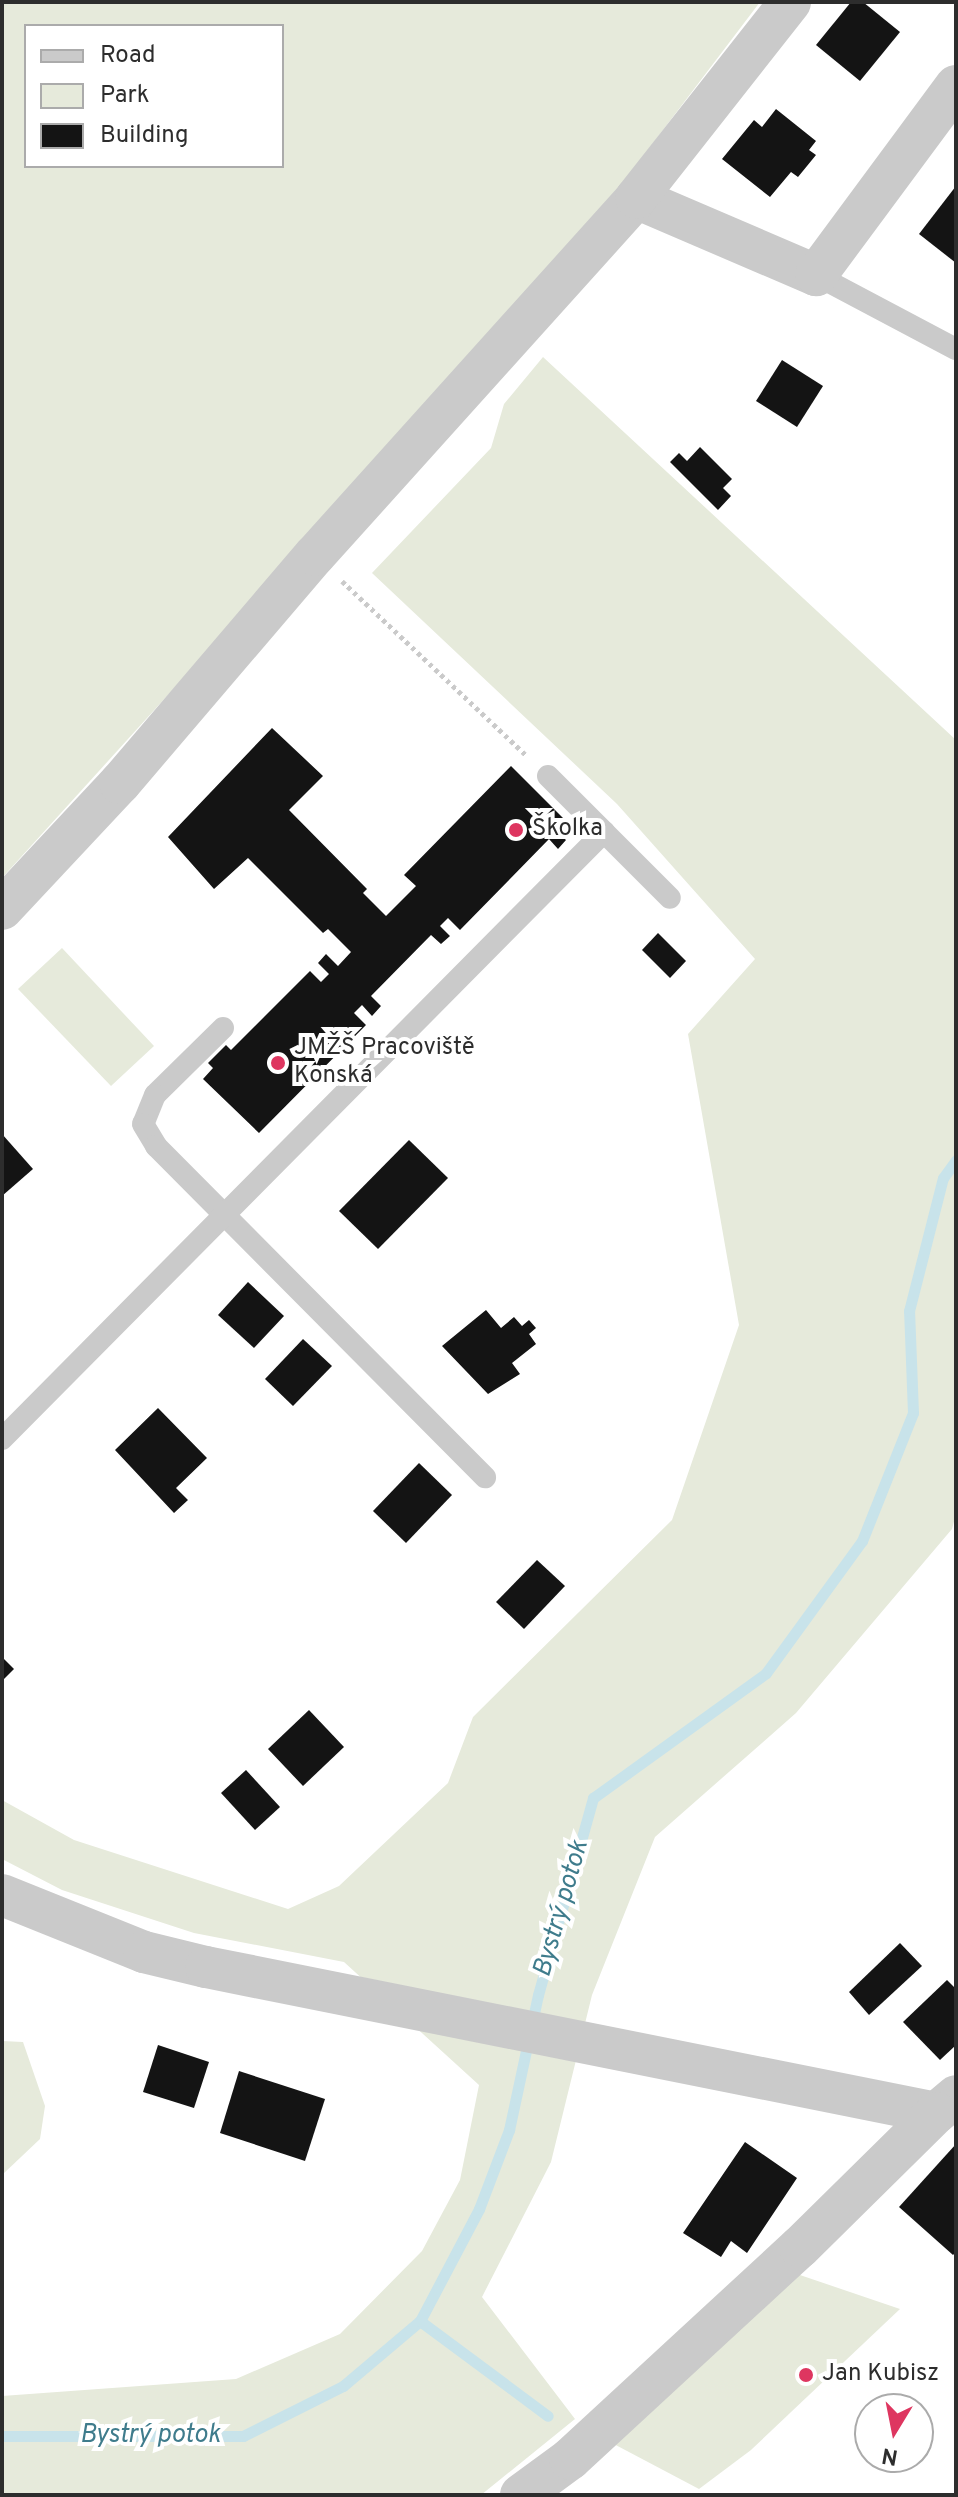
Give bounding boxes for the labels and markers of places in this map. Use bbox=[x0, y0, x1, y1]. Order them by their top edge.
place label: Školka bbox=[532, 816, 603, 844]
marker: Školka bbox=[507, 821, 525, 839]
place label: JMŽŠ Pracoviště Konská bbox=[294, 1035, 475, 1091]
marker: JMŽŠ Pracoviště Konská bbox=[269, 1054, 287, 1072]
place label: Jan Kubisz bbox=[822, 2361, 939, 2389]
marker: Jan Kubisz bbox=[797, 2366, 815, 2384]

